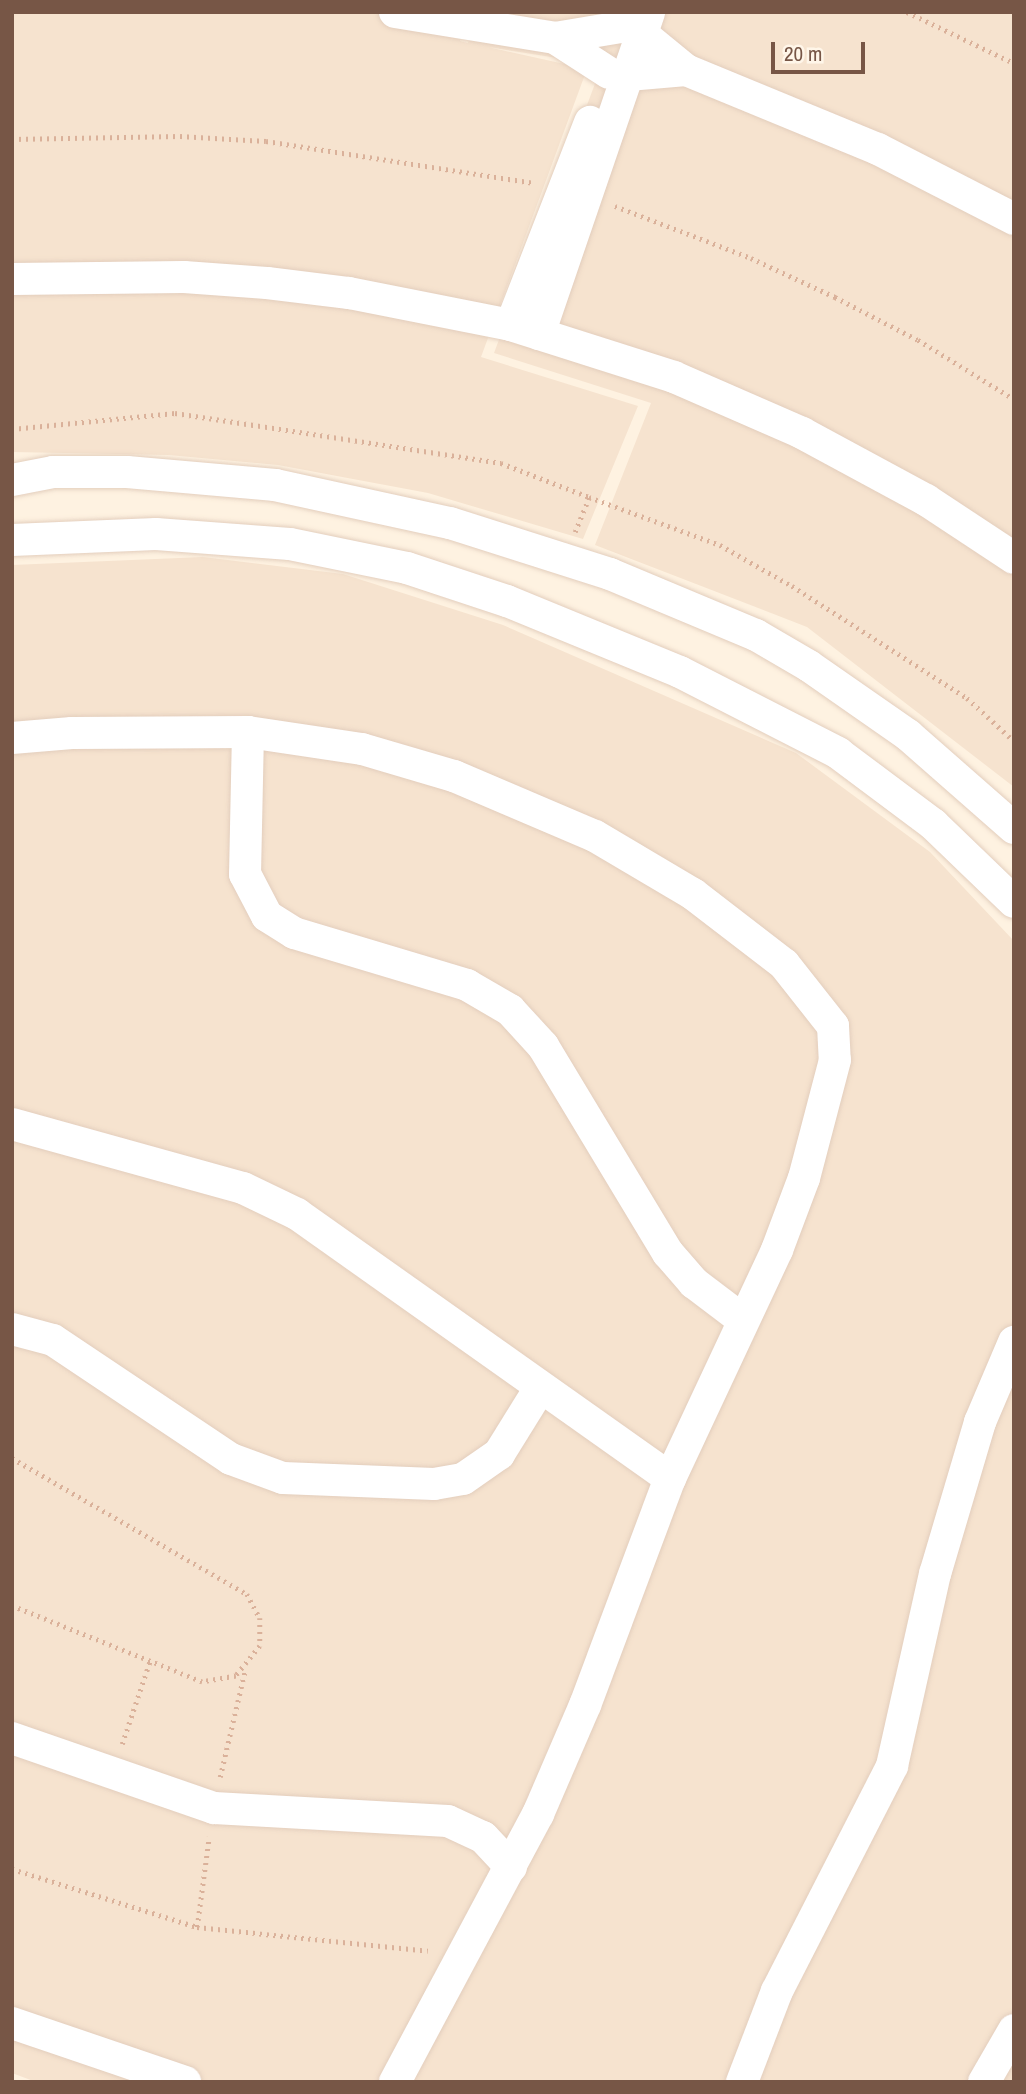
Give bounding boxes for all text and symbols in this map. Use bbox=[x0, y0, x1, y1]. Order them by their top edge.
scale bar bbox=[774, 28, 869, 72]
text: 20 m bbox=[784, 39, 822, 68]

